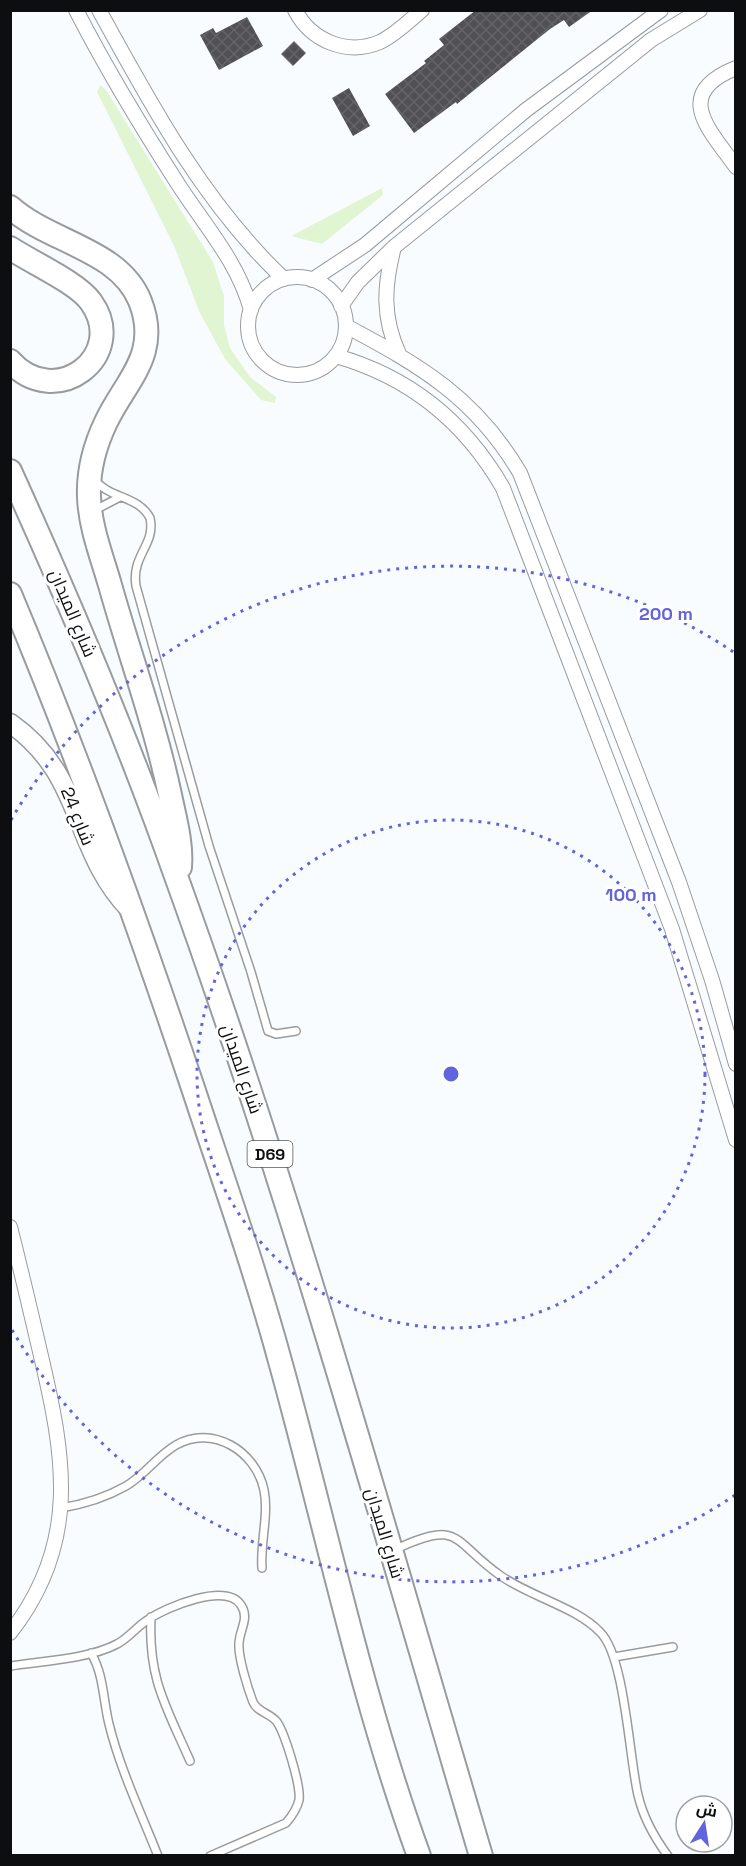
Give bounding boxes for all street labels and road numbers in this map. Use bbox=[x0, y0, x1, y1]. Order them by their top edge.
street label: شارع الميدان bbox=[43, 566, 102, 661]
street label: شارع 24 bbox=[55, 783, 100, 849]
street label: شارع الميدان bbox=[215, 1021, 268, 1117]
road number: D69 bbox=[248, 1141, 292, 1167]
street label: شارع الميدان bbox=[359, 1485, 410, 1581]

